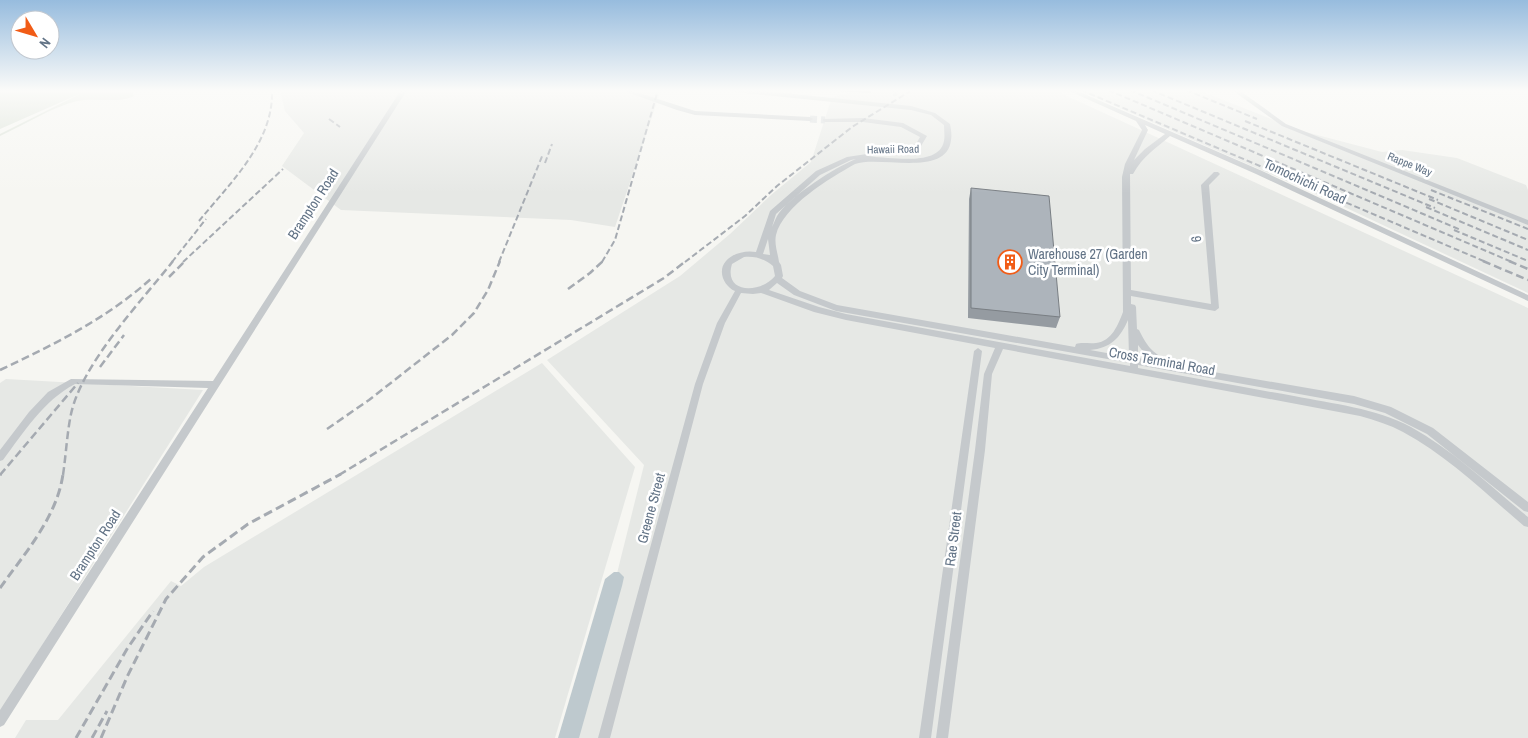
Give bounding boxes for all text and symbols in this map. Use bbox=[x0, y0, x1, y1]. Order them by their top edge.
north arrow bbox=[10, 10, 60, 60]
text: N bbox=[36, 34, 55, 52]
street label: Hawaii Road bbox=[867, 142, 919, 156]
street label: Rappe Way bbox=[1386, 149, 1435, 179]
street label: Tomochichi Road bbox=[1261, 154, 1349, 208]
street label: Brampton Road bbox=[284, 165, 342, 243]
street label: 6 bbox=[1187, 235, 1205, 243]
place label: Warehouse 27 (Garden City Terminal) bbox=[1028, 245, 1148, 279]
building icon: Warehouse 27 (Garden City Terminal) bbox=[997, 249, 1023, 275]
street label: Cross Terminal Road bbox=[1107, 343, 1217, 379]
street label: Greene Street bbox=[633, 471, 669, 545]
street label: Brampton Road bbox=[66, 506, 124, 584]
street label: Rae Street bbox=[941, 511, 965, 567]

